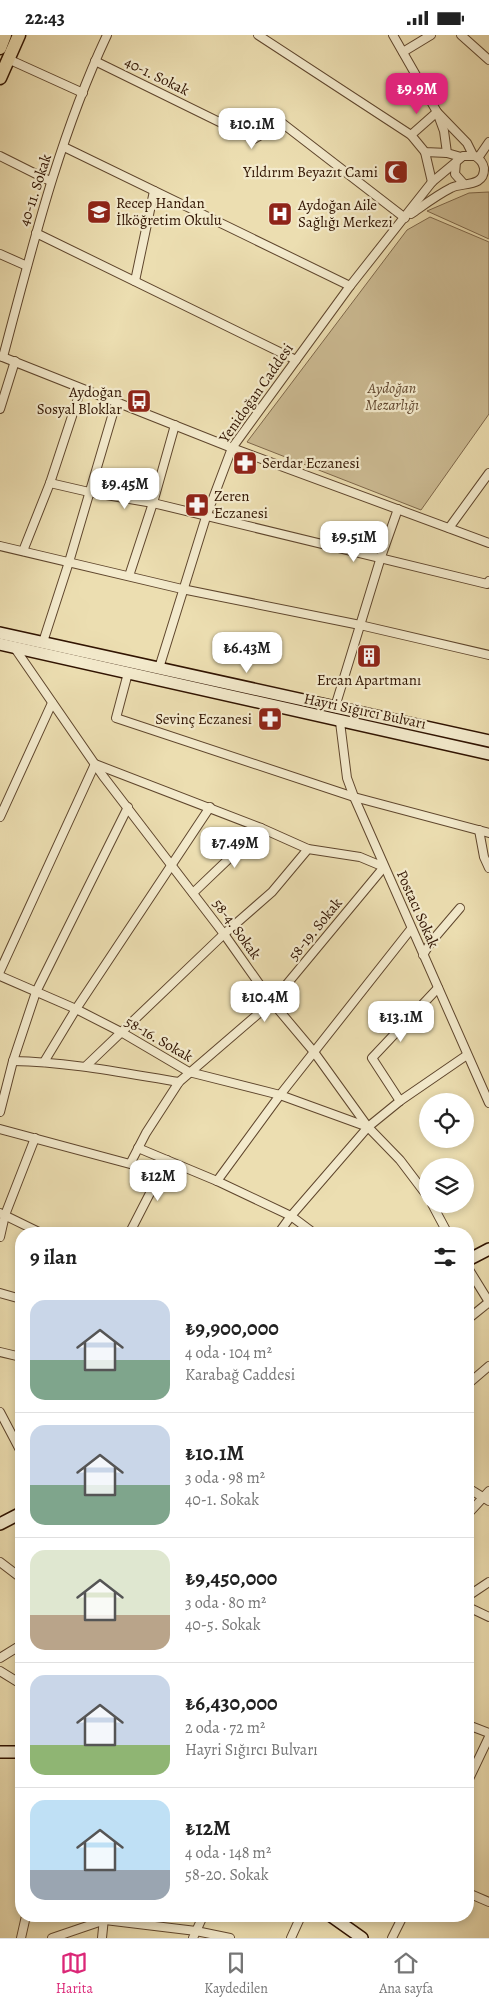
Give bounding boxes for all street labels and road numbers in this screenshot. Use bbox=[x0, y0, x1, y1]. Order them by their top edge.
street label: 40-1. Sokak bbox=[121, 52, 193, 100]
street label: 40-11. Sokak bbox=[14, 151, 56, 229]
street label: Yenidoğan Caddesi bbox=[214, 339, 298, 448]
street label: Hayri Sığırcı Bulvarı bbox=[302, 688, 428, 734]
street label: Postacı Sokak bbox=[392, 867, 444, 952]
street label: 58-19. Sokak bbox=[284, 893, 347, 965]
street label: 58-4. Sokak bbox=[208, 895, 266, 964]
street label: 58-16. Sokak bbox=[121, 1011, 197, 1067]

